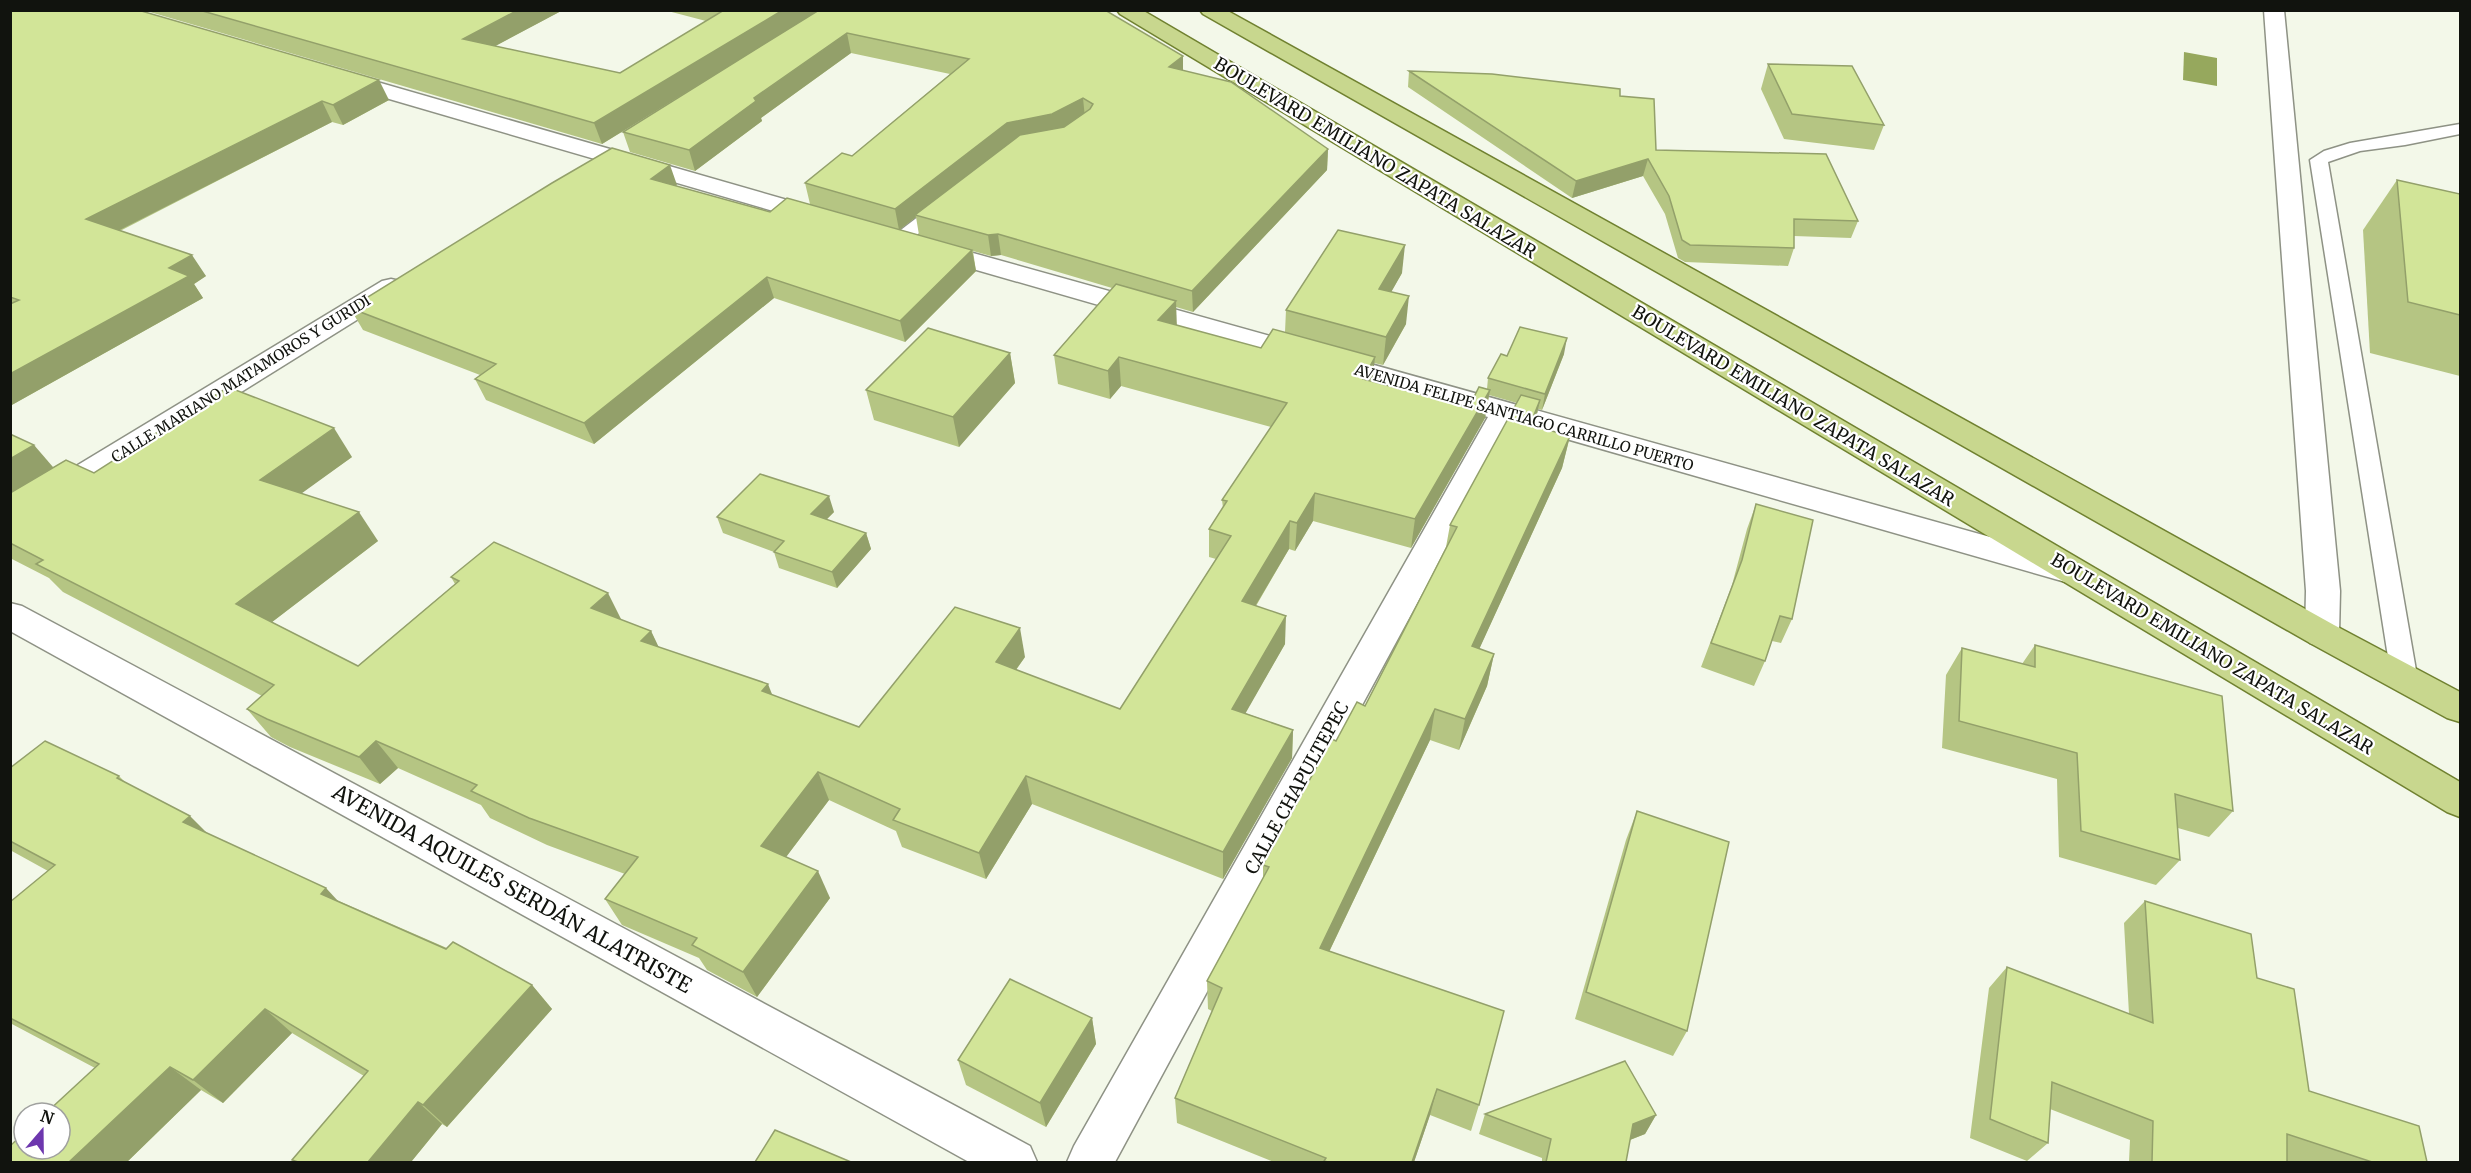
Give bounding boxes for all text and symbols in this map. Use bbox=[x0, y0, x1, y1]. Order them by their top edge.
street label: BOULEVARD EMILIANO ZAPATA SALAZAR bbox=[1210, 52, 1541, 263]
street label: CALLE MARIANO MATAMOROS Y GURIDI bbox=[108, 290, 374, 467]
street label: BOULEVARD EMILIANO ZAPATA SALAZAR bbox=[1628, 300, 1959, 511]
street label: AVENIDA FELIPE SANTIAGO CARRILLO PUERTO bbox=[1351, 360, 1696, 475]
street label: BOULEVARD EMILIANO ZAPATA SALAZAR bbox=[2047, 548, 2378, 759]
street label: CALLE CHAPULTEPEC bbox=[1240, 697, 1354, 878]
street label: AVENIDA AQUILES SERDÁN ALATRISTE bbox=[327, 777, 698, 999]
north arrow bbox=[12, 1101, 72, 1161]
text: N bbox=[38, 1105, 57, 1129]

